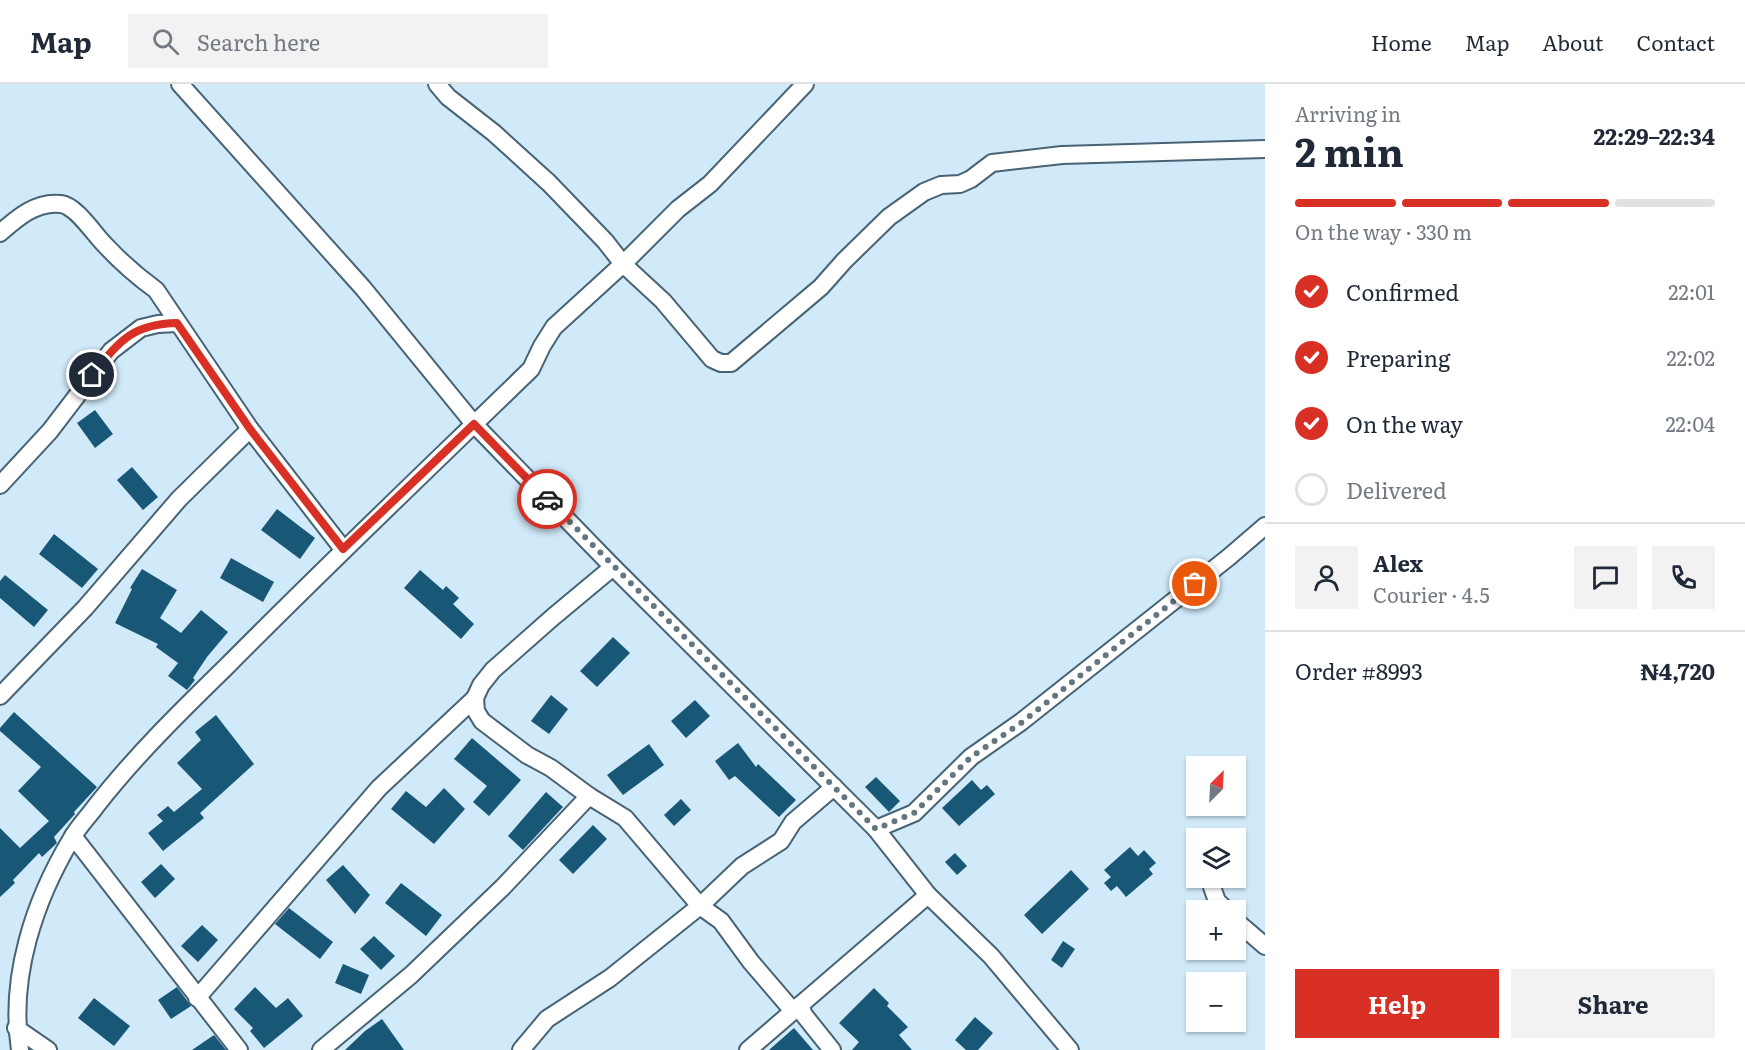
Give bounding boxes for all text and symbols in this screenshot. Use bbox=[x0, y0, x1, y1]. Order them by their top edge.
search box bbox=[128, 14, 548, 68]
text: Map bbox=[30, 20, 92, 62]
icon: search bbox=[149, 25, 182, 58]
text: Search here bbox=[197, 25, 320, 58]
text: Home bbox=[1371, 26, 1432, 57]
text: Map bbox=[1465, 26, 1509, 57]
text: About bbox=[1542, 26, 1604, 57]
text: Contact bbox=[1637, 26, 1715, 57]
text: Arriving in bbox=[1295, 98, 1401, 128]
text: 22:29–22:34 bbox=[1593, 119, 1715, 152]
text: 2 min bbox=[1295, 121, 1404, 179]
text: On the way · 330 m bbox=[1295, 216, 1472, 246]
icon: check bbox=[1295, 275, 1328, 308]
text: Confirmed bbox=[1346, 275, 1459, 308]
text: 22:01 bbox=[1668, 276, 1715, 306]
icon: check bbox=[1295, 341, 1328, 374]
text: Preparing bbox=[1346, 341, 1450, 374]
text: 22:02 bbox=[1667, 342, 1715, 372]
pin bbox=[66, 349, 117, 400]
icon: home bbox=[75, 358, 108, 391]
icon: check bbox=[1295, 407, 1328, 440]
text: On the way bbox=[1346, 407, 1463, 440]
text: 22:04 bbox=[1665, 408, 1715, 438]
courier bbox=[517, 469, 577, 529]
text: Delivered bbox=[1346, 473, 1447, 506]
icon: car bbox=[531, 483, 564, 516]
button: person bbox=[1295, 546, 1358, 609]
text: Alex bbox=[1373, 546, 1423, 579]
button: chat bbox=[1574, 546, 1637, 609]
button: phone bbox=[1652, 546, 1715, 609]
pin bbox=[1169, 558, 1220, 609]
icon: bag bbox=[1178, 567, 1211, 600]
text: Courier · 4.5 bbox=[1373, 579, 1490, 609]
text: Order #8993 bbox=[1295, 654, 1423, 687]
text: ₦4,720 bbox=[1640, 654, 1715, 687]
north arrow bbox=[1186, 756, 1246, 816]
map controls bbox=[1186, 756, 1246, 1032]
button: layers bbox=[1186, 828, 1246, 888]
button: + bbox=[1186, 900, 1246, 960]
button: Help bbox=[1295, 969, 1499, 1038]
button: Share bbox=[1511, 969, 1715, 1038]
button: − bbox=[1186, 972, 1246, 1032]

